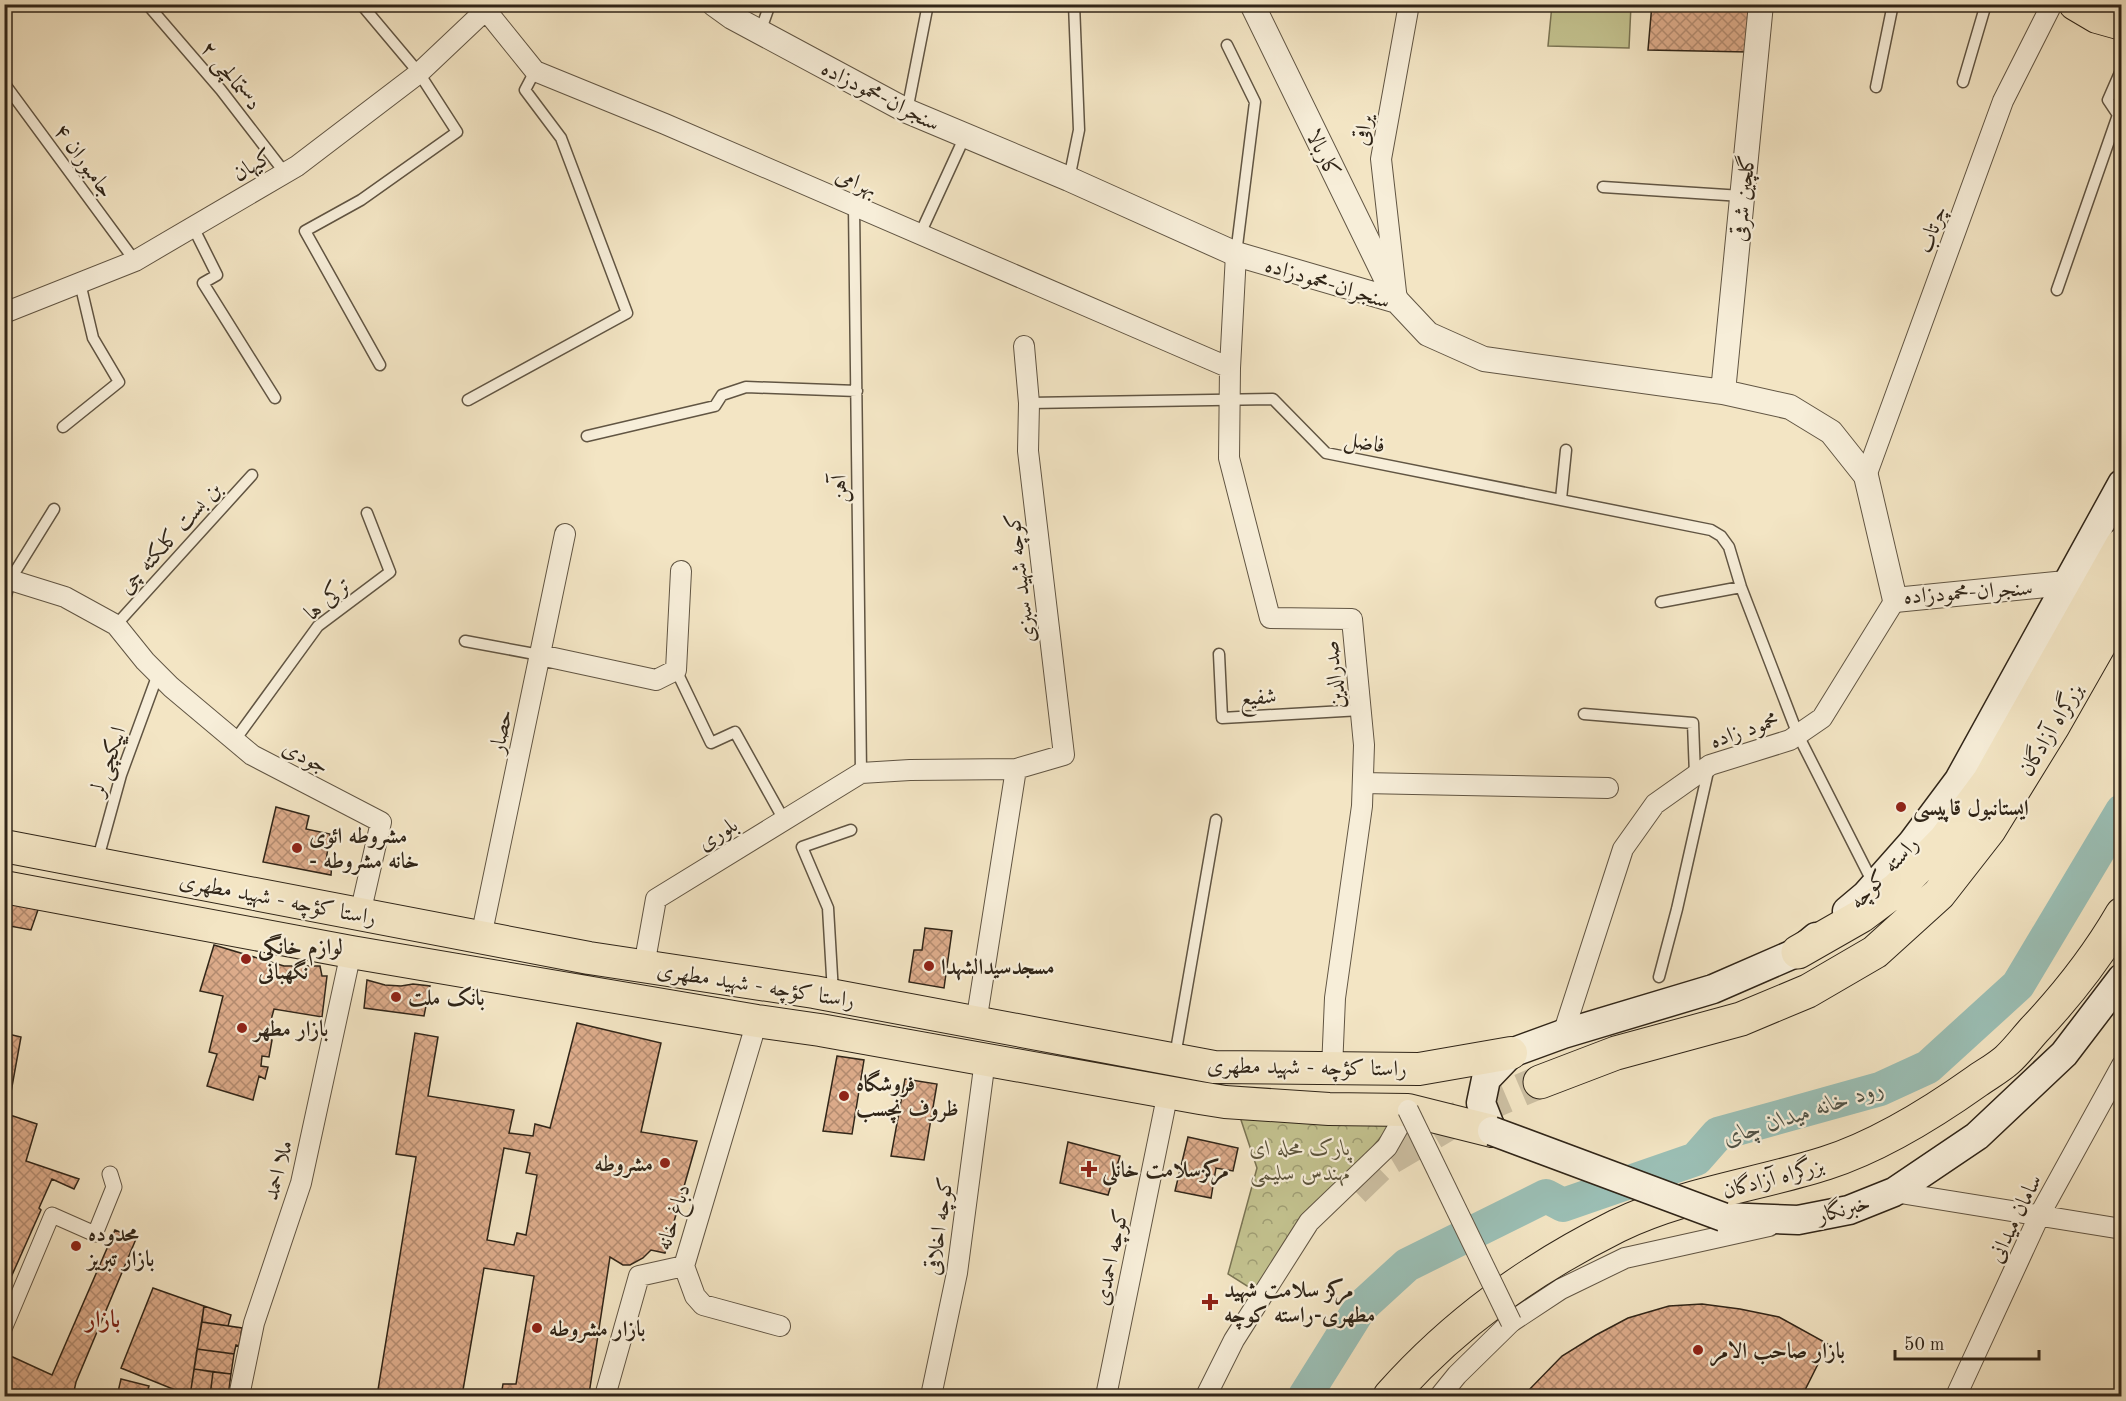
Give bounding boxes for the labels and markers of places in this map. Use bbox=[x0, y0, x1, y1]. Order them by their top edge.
place label: ایستانبول قاپیسی bbox=[1913, 797, 2029, 823]
marker: ایستانبول قاپیسی bbox=[1894, 800, 1908, 814]
place label: مشروطه ائوی - خانه مشروطه bbox=[309, 826, 419, 875]
marker: مشروطه ائوی - خانه مشروطه bbox=[290, 841, 304, 855]
place label: لوازم خانگی نگهبانی bbox=[257, 933, 343, 985]
marker: لوازم خانگی نگهبانی bbox=[239, 952, 253, 966]
place label: مسجدسیدالشهدا bbox=[941, 957, 1055, 981]
marker: مسجدسیدالشهدا bbox=[922, 959, 936, 973]
place label: بانک ملت bbox=[408, 986, 485, 1011]
marker: بانک ملت bbox=[389, 990, 403, 1004]
place label: بازار مطهر bbox=[252, 1018, 329, 1043]
marker: بازار مطهر bbox=[235, 1021, 249, 1035]
place label: فروشگاه ظروف نچسب bbox=[856, 1069, 959, 1124]
marker: فروشگاه ظروف نچسب bbox=[837, 1089, 851, 1103]
place label: مشروطه bbox=[594, 1154, 653, 1178]
marker: مشروطه bbox=[658, 1156, 672, 1170]
place label: مرکزسلامت خانلی bbox=[1101, 1158, 1229, 1187]
marker: مرکزسلامت خانلی bbox=[1080, 1160, 1098, 1178]
place label: محدوده بازار تبریز bbox=[86, 1224, 154, 1272]
marker: محدوده بازار تبریز bbox=[69, 1239, 83, 1253]
place label: مرکز سلامت شهید مطهری-راسته کوچه bbox=[1224, 1278, 1375, 1330]
marker: مرکز سلامت شهید مطهری-راسته کوچه bbox=[1201, 1293, 1219, 1311]
place label: بازار مشروطه bbox=[549, 1318, 645, 1343]
marker: بازار مشروطه bbox=[530, 1321, 544, 1335]
place label: بازار صاحب الامر bbox=[1710, 1340, 1845, 1367]
marker: بازار صاحب الامر bbox=[1691, 1343, 1705, 1357]

